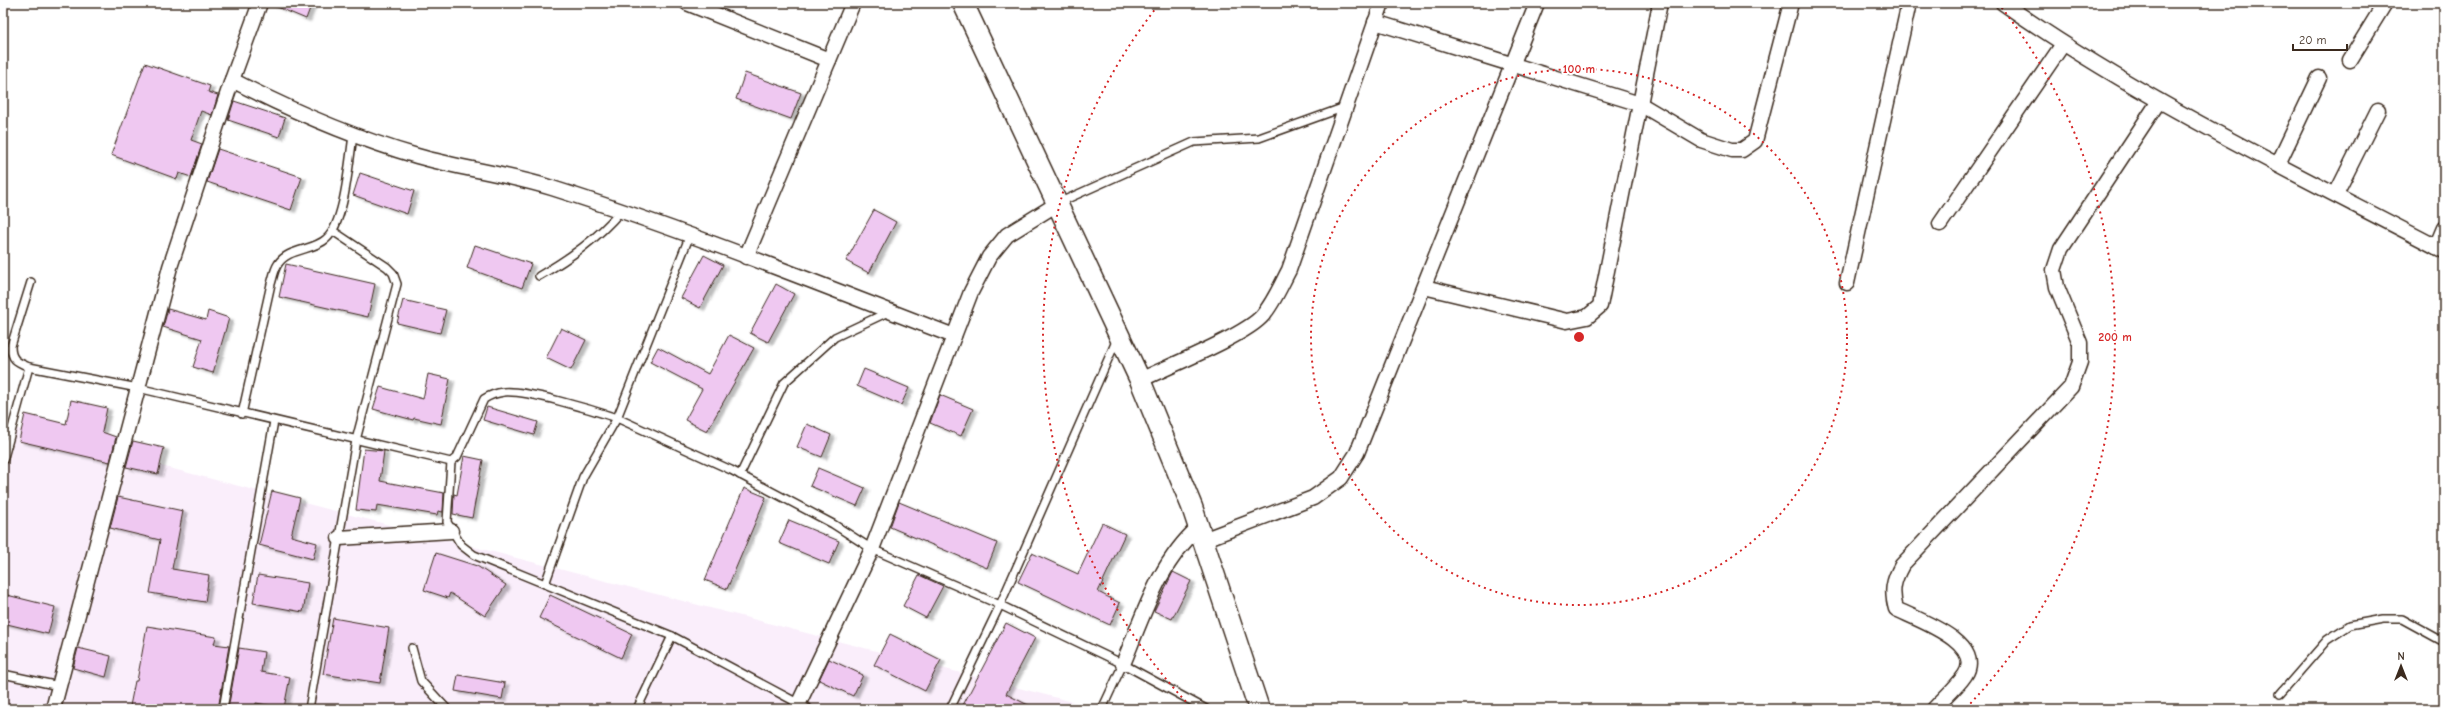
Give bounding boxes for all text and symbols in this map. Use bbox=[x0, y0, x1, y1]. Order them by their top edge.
scale bar bbox=[2293, 26, 2347, 52]
text: 20 m bbox=[2299, 33, 2327, 47]
text: 100 m bbox=[1563, 62, 1595, 76]
centre of rings bbox=[1572, 330, 1586, 344]
text: 200 m bbox=[2098, 330, 2132, 344]
north arrow bbox=[2381, 646, 2421, 686]
text: N bbox=[2397, 650, 2405, 663]

